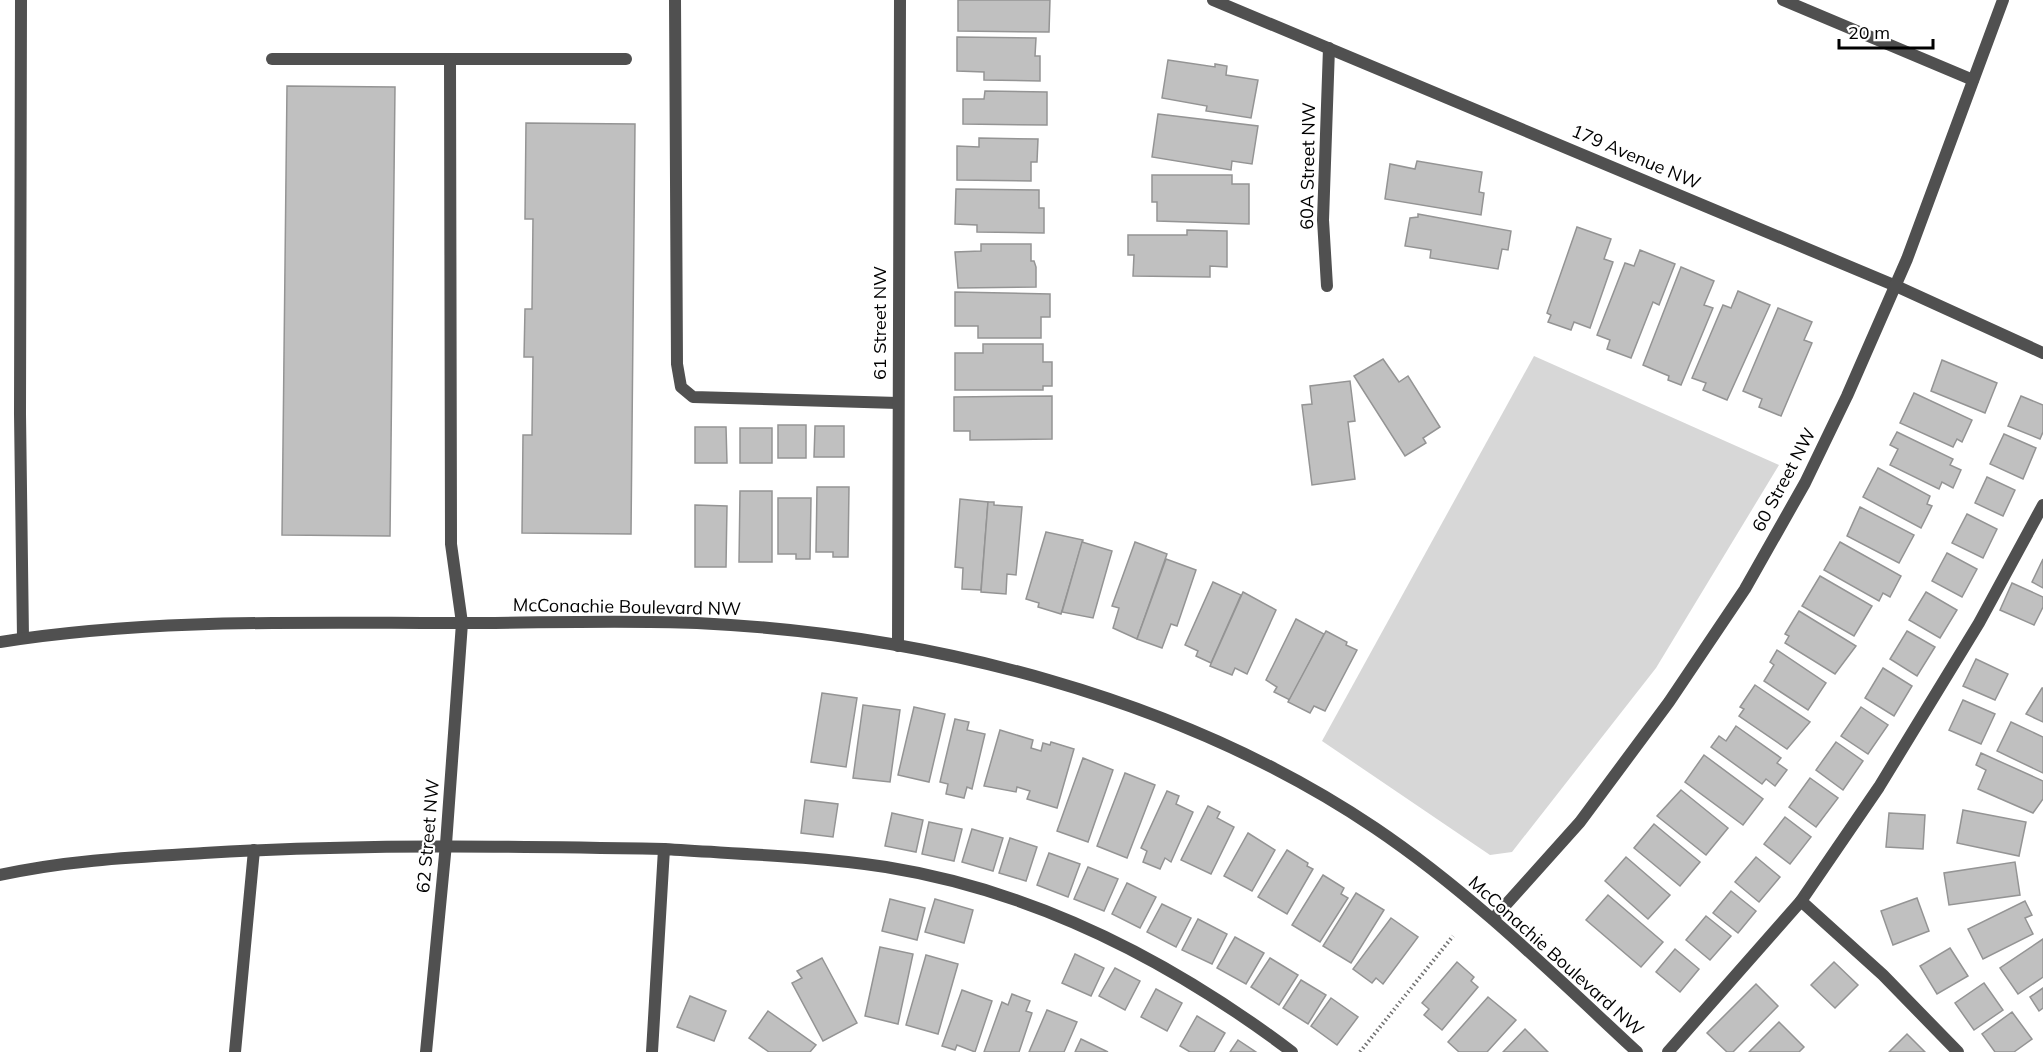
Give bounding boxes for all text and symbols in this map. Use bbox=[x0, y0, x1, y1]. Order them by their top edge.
scale bar bbox=[1839, 12, 1934, 50]
text: 20 m bbox=[1848, 21, 1890, 44]
street label: 60A Street NW bbox=[1295, 102, 1320, 230]
street label: 179 Avenue NW bbox=[1568, 119, 1704, 194]
street label: 61 Street NW bbox=[868, 266, 891, 380]
street label: 60 Street NW bbox=[1747, 424, 1821, 536]
street label: McConachie Boulevard NW bbox=[513, 593, 741, 620]
street label: 62 Street NW bbox=[411, 778, 444, 894]
street label: McConachie Boulevard NW bbox=[1464, 871, 1649, 1041]

